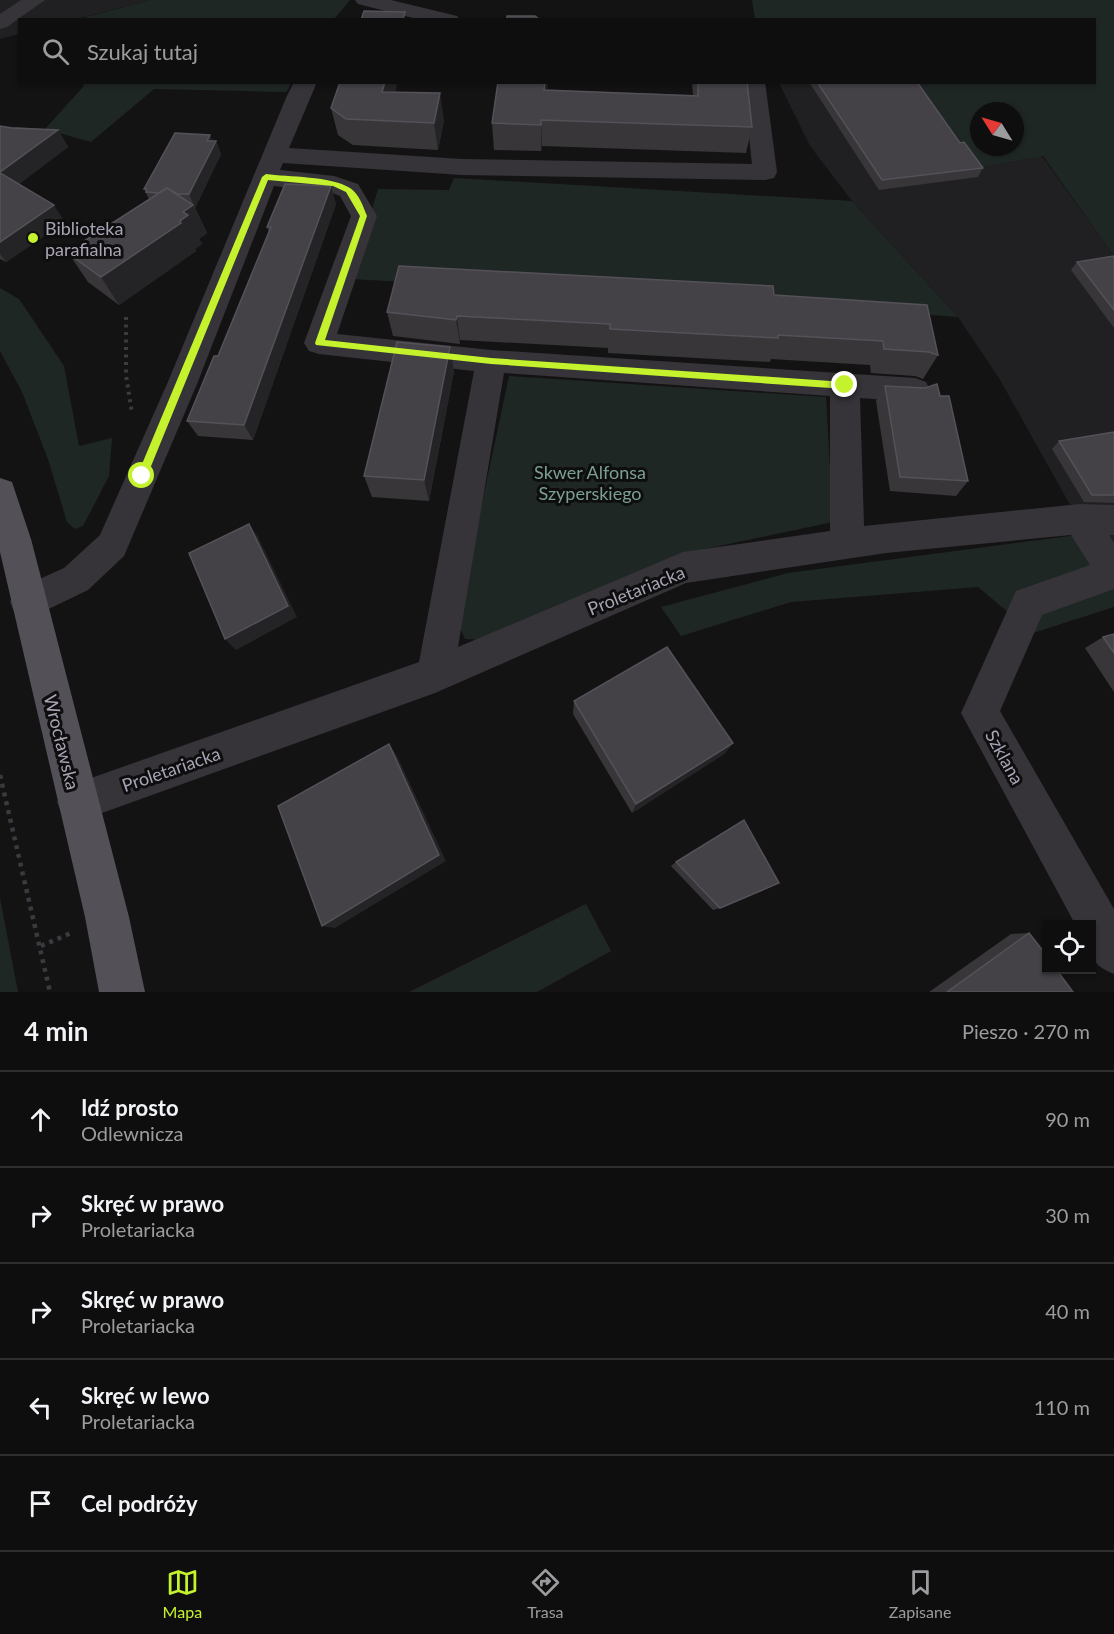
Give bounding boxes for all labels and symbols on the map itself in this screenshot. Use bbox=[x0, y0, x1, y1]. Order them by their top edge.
north arrow bbox=[970, 102, 1024, 156]
place label: Biblioteka parafialna bbox=[45, 217, 123, 260]
marker: Biblioteka parafialna bbox=[26, 231, 40, 245]
route end bbox=[831, 371, 857, 397]
park label: Skwer Alfonsa Szyperskiego bbox=[534, 461, 646, 504]
route start bbox=[128, 462, 154, 488]
street label: Proletariacka bbox=[584, 561, 688, 619]
street label: Wrocławska bbox=[40, 692, 84, 792]
street label: Szklana bbox=[981, 726, 1029, 788]
street label: Proletariacka bbox=[119, 742, 223, 796]

